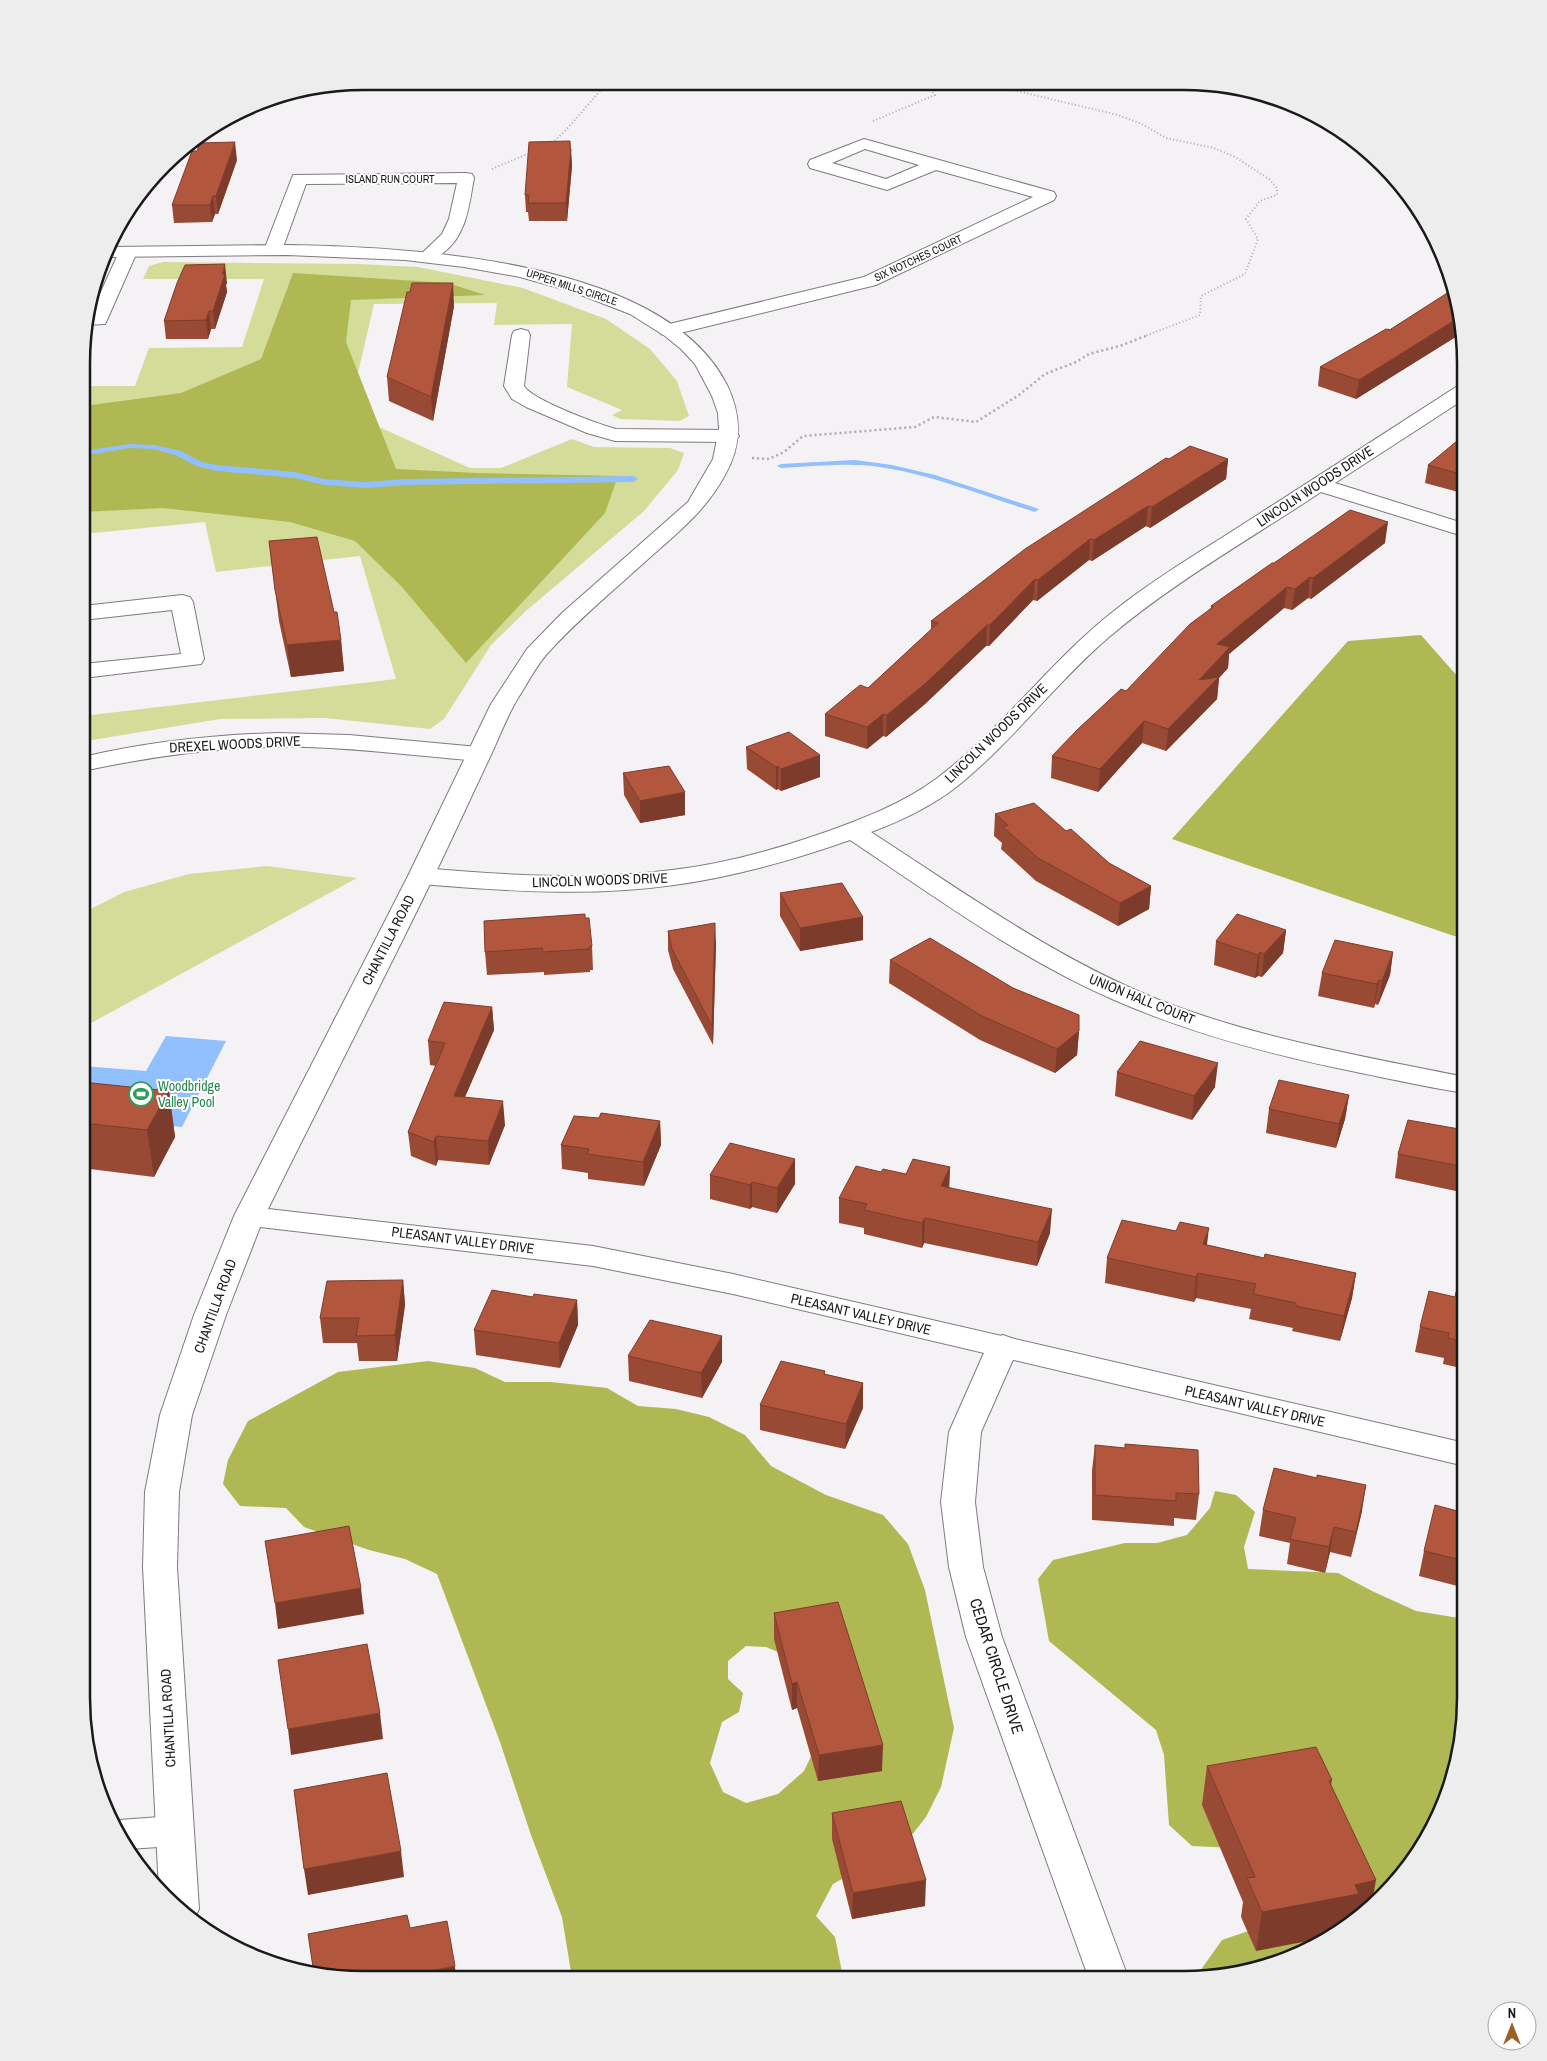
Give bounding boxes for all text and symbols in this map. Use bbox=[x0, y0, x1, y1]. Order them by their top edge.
street label: ISLAND RUN COURT bbox=[345, 172, 435, 186]
street label: SIX NOTCHES COURT bbox=[872, 231, 965, 285]
street label: UPPER MILLS CIRCLE bbox=[525, 266, 619, 308]
street label: LINCOLN WOODS DRIVE bbox=[1253, 441, 1377, 531]
street label: LINCOLN WOODS DRIVE bbox=[941, 679, 1051, 787]
street label: DREXEL WOODS DRIVE bbox=[169, 732, 301, 756]
street label: LINCOLN WOODS DRIVE bbox=[532, 869, 668, 891]
street label: CHANTILLA ROAD bbox=[358, 892, 418, 988]
street label: UNION HALL COURT bbox=[1087, 970, 1197, 1028]
place label: Woodbridge Valley Pool bbox=[158, 1077, 220, 1111]
sports icon: Woodbridge Valley Pool bbox=[128, 1081, 154, 1107]
street label: PLEASANT VALLEY DRIVE bbox=[391, 1222, 535, 1258]
street label: CHANTILLA ROAD bbox=[190, 1256, 240, 1356]
street label: PLEASANT VALLEY DRIVE bbox=[789, 1289, 933, 1339]
street label: PLEASANT VALLEY DRIVE bbox=[1183, 1381, 1327, 1431]
street label: CEDAR CIRCLE DRIVE bbox=[965, 1595, 1029, 1737]
street label: CHANTILLA ROAD bbox=[156, 1668, 180, 1768]
north arrow bbox=[1487, 2001, 1537, 2051]
text: N bbox=[1508, 2004, 1516, 2022]

